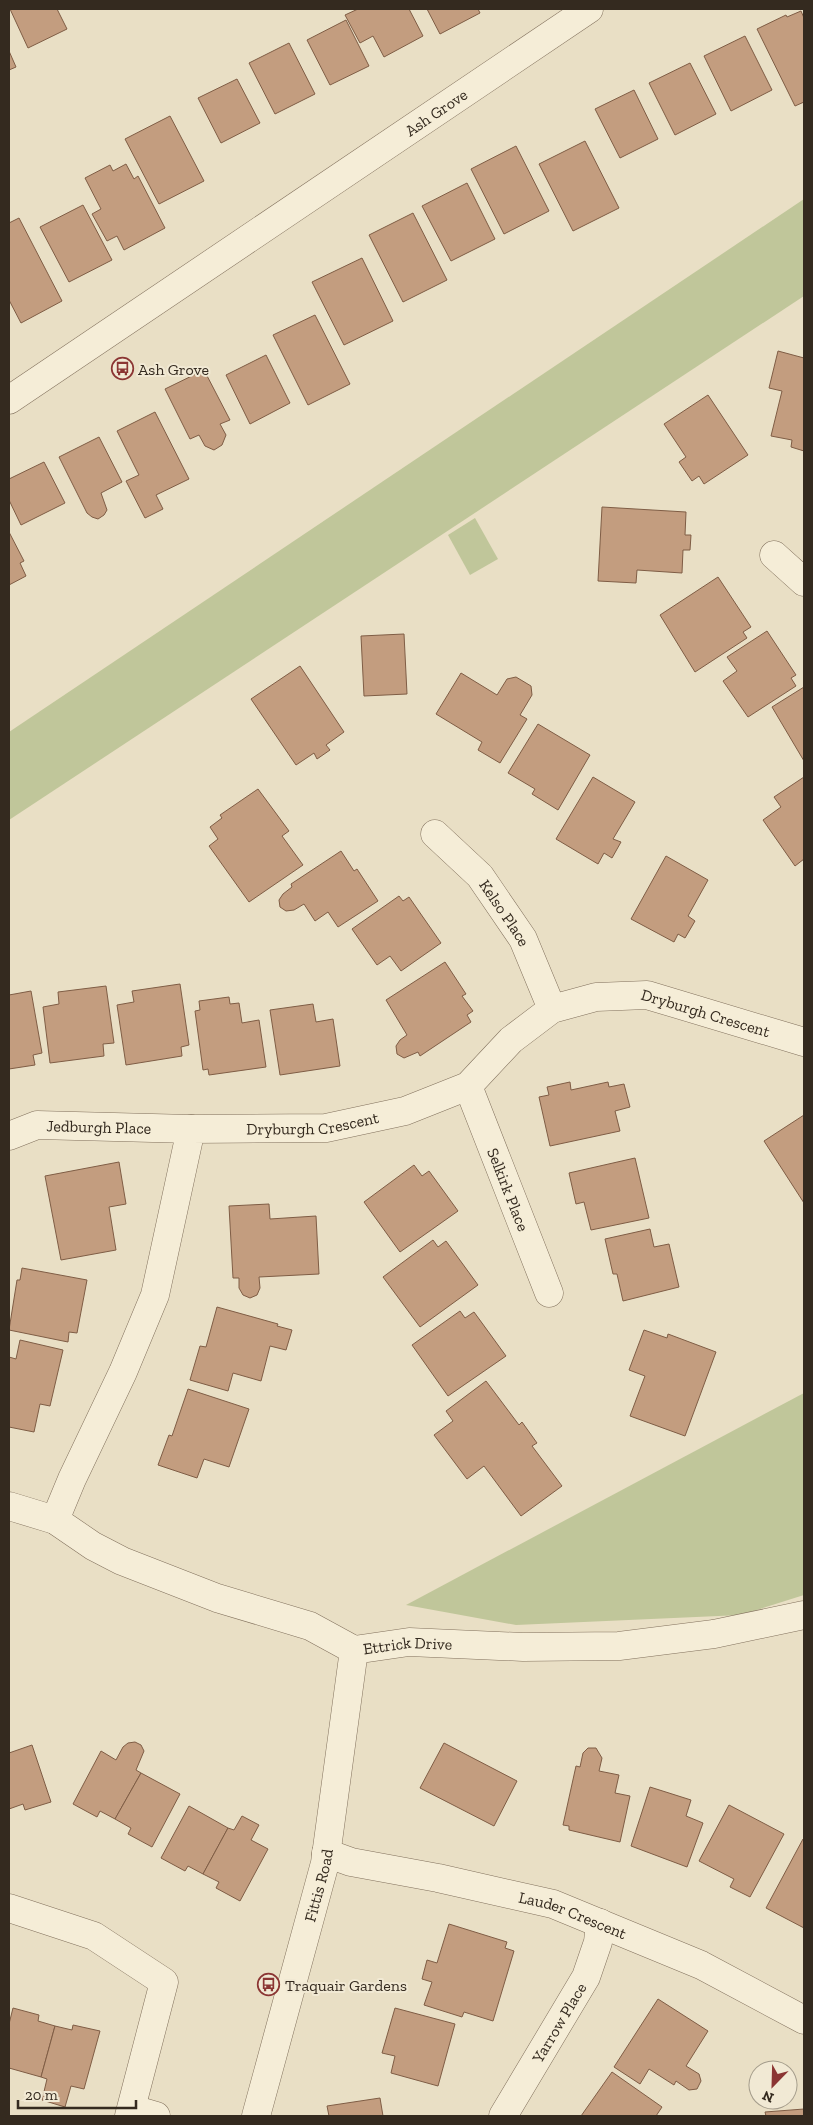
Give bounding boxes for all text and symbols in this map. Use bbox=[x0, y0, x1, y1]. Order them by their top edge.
street label: Ash Grove bbox=[402, 85, 471, 140]
bus stop icon: Ash Grove bbox=[110, 357, 134, 381]
place label: Ash Grove bbox=[138, 360, 209, 379]
street label: Kelso Place bbox=[475, 876, 534, 949]
street label: Dryburgh Crescent bbox=[639, 985, 772, 1041]
street label: Dryburgh Crescent bbox=[246, 1108, 380, 1139]
street label: Jedburgh Place bbox=[46, 1116, 152, 1138]
street label: Selkirk Place bbox=[483, 1145, 533, 1234]
street label: Ettrick Drive bbox=[362, 1633, 453, 1659]
street label: Fittis Road bbox=[300, 1848, 337, 1924]
street label: Lauder Crescent bbox=[517, 1888, 629, 1943]
bus stop icon: Traquair Gardens bbox=[257, 1973, 281, 1997]
place label: Traquair Gardens bbox=[285, 1976, 407, 1995]
street label: Yarrow Place bbox=[528, 1979, 590, 2067]
north arrow bbox=[748, 2060, 798, 2110]
scale bar bbox=[18, 2078, 135, 2110]
text: 20 m bbox=[25, 2086, 58, 2104]
text: N bbox=[760, 2086, 776, 2106]

